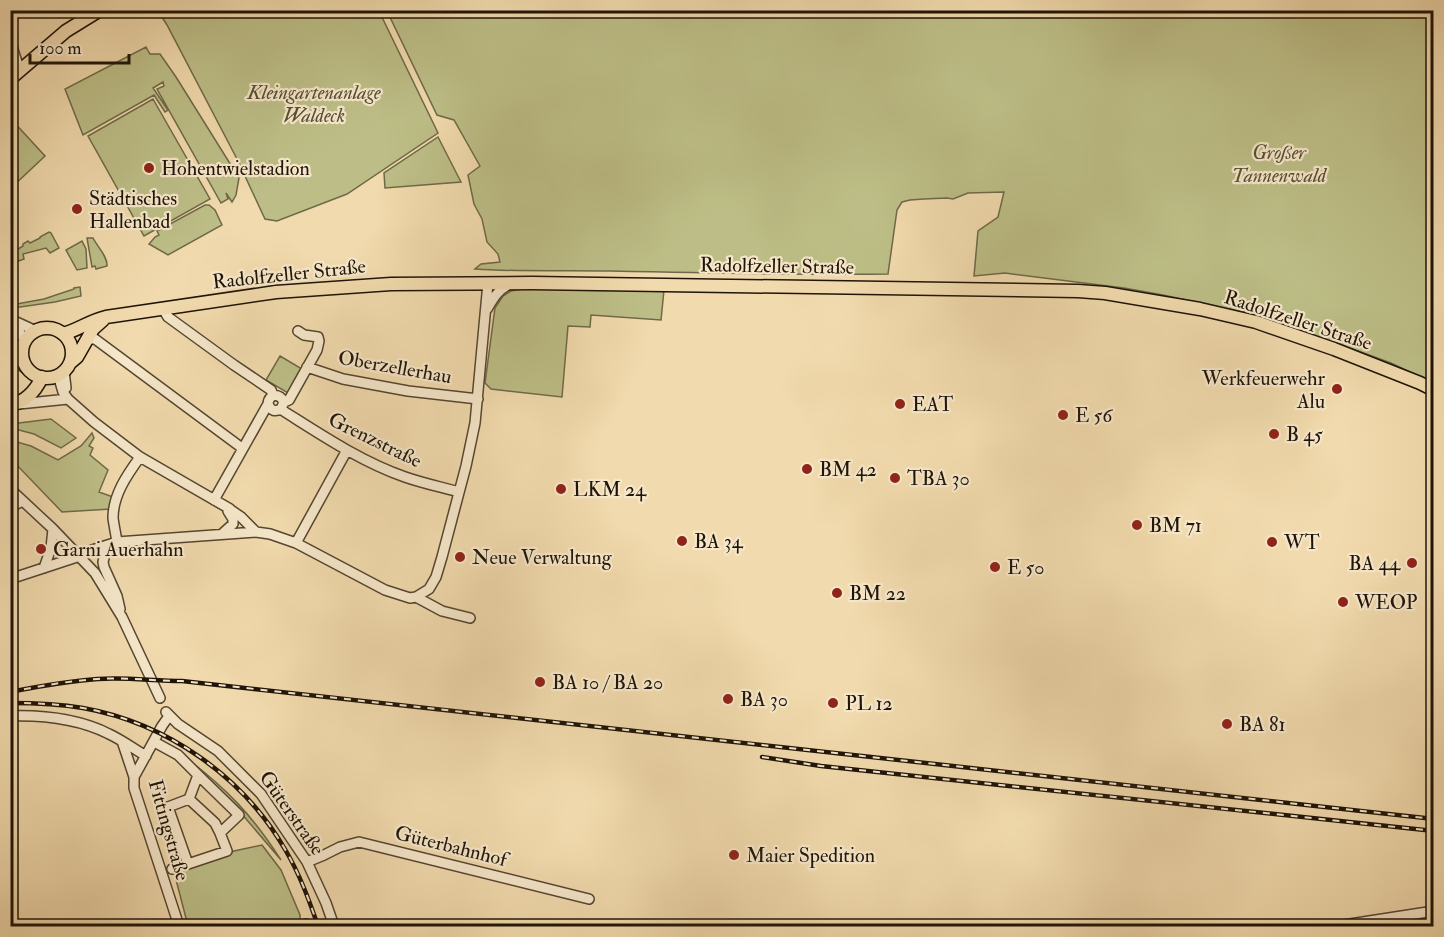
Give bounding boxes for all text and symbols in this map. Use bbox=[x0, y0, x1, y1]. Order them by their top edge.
scale bar bbox=[30, 27, 129, 65]
text: 100 m bbox=[39, 37, 82, 60]
park label: Kleingartenanlage Waldeck bbox=[246, 80, 381, 128]
park label: Großer Tannenwald bbox=[1232, 140, 1328, 188]
place label: Hohentwielstadion bbox=[161, 156, 310, 181]
marker: Hohentwielstadion bbox=[142, 161, 156, 175]
place label: Städtisches Hallenbad bbox=[89, 186, 177, 234]
marker: Städtisches Hallenbad bbox=[70, 202, 84, 216]
street label: Radolfzeller Straße bbox=[700, 252, 854, 280]
street label: Radolfzeller Straße bbox=[211, 254, 367, 294]
street label: Radolfzeller Straße bbox=[1221, 284, 1375, 356]
street label: Oberzellerhau bbox=[336, 345, 454, 389]
place label: Werkfeuerwehr Alu bbox=[1201, 366, 1326, 414]
marker: Werkfeuerwehr Alu bbox=[1330, 382, 1344, 396]
place label: EAT bbox=[912, 392, 953, 417]
marker: EAT bbox=[893, 397, 907, 411]
place label: E 56 bbox=[1075, 403, 1113, 428]
street label: Grenzstraße bbox=[324, 407, 426, 473]
marker: E 56 bbox=[1056, 408, 1070, 422]
place label: B 45 bbox=[1286, 422, 1323, 447]
marker: B 45 bbox=[1267, 427, 1281, 441]
place label: BM 42 bbox=[819, 457, 877, 482]
marker: BM 42 bbox=[800, 462, 814, 476]
place label: TBA 30 bbox=[907, 466, 970, 491]
marker: TBA 30 bbox=[888, 471, 902, 485]
place label: LKM 24 bbox=[573, 477, 647, 502]
marker: LKM 24 bbox=[554, 482, 568, 496]
place label: BM 71 bbox=[1149, 513, 1202, 538]
marker: BM 71 bbox=[1130, 518, 1144, 532]
place label: BA 34 bbox=[694, 529, 744, 554]
place label: WT bbox=[1283, 530, 1320, 555]
marker: BA 34 bbox=[675, 534, 689, 548]
marker: WT bbox=[1265, 535, 1279, 549]
place label: Garni Auerhahn bbox=[53, 537, 184, 562]
marker: Garni Auerhahn bbox=[34, 542, 48, 556]
place label: Neue Verwaltung bbox=[472, 545, 613, 570]
marker: Neue Verwaltung bbox=[453, 550, 467, 564]
place label: BA 44 bbox=[1348, 551, 1401, 576]
place label: E 50 bbox=[1007, 555, 1044, 580]
marker: BA 44 bbox=[1405, 556, 1419, 570]
marker: E 50 bbox=[988, 560, 1002, 574]
place label: BM 22 bbox=[849, 581, 906, 606]
marker: BM 22 bbox=[830, 586, 844, 600]
place label: WEOP bbox=[1354, 590, 1418, 615]
marker: WEOP bbox=[1336, 595, 1350, 609]
place label: BA 10 / BA 20 bbox=[552, 670, 663, 695]
marker: BA 10 / BA 20 bbox=[533, 675, 547, 689]
place label: BA 30 bbox=[740, 687, 788, 712]
place label: PL 12 bbox=[845, 691, 893, 716]
marker: BA 30 bbox=[721, 692, 735, 706]
marker: PL 12 bbox=[826, 696, 840, 710]
place label: BA 81 bbox=[1239, 712, 1286, 737]
marker: BA 81 bbox=[1220, 717, 1234, 731]
street label: Güterstraße bbox=[254, 766, 330, 860]
street label: Fittingstraße bbox=[143, 776, 195, 884]
street label: Güterbahnhof bbox=[392, 820, 513, 873]
place label: Maier Spedition bbox=[746, 843, 875, 869]
marker: Maier Spedition bbox=[727, 848, 741, 862]

